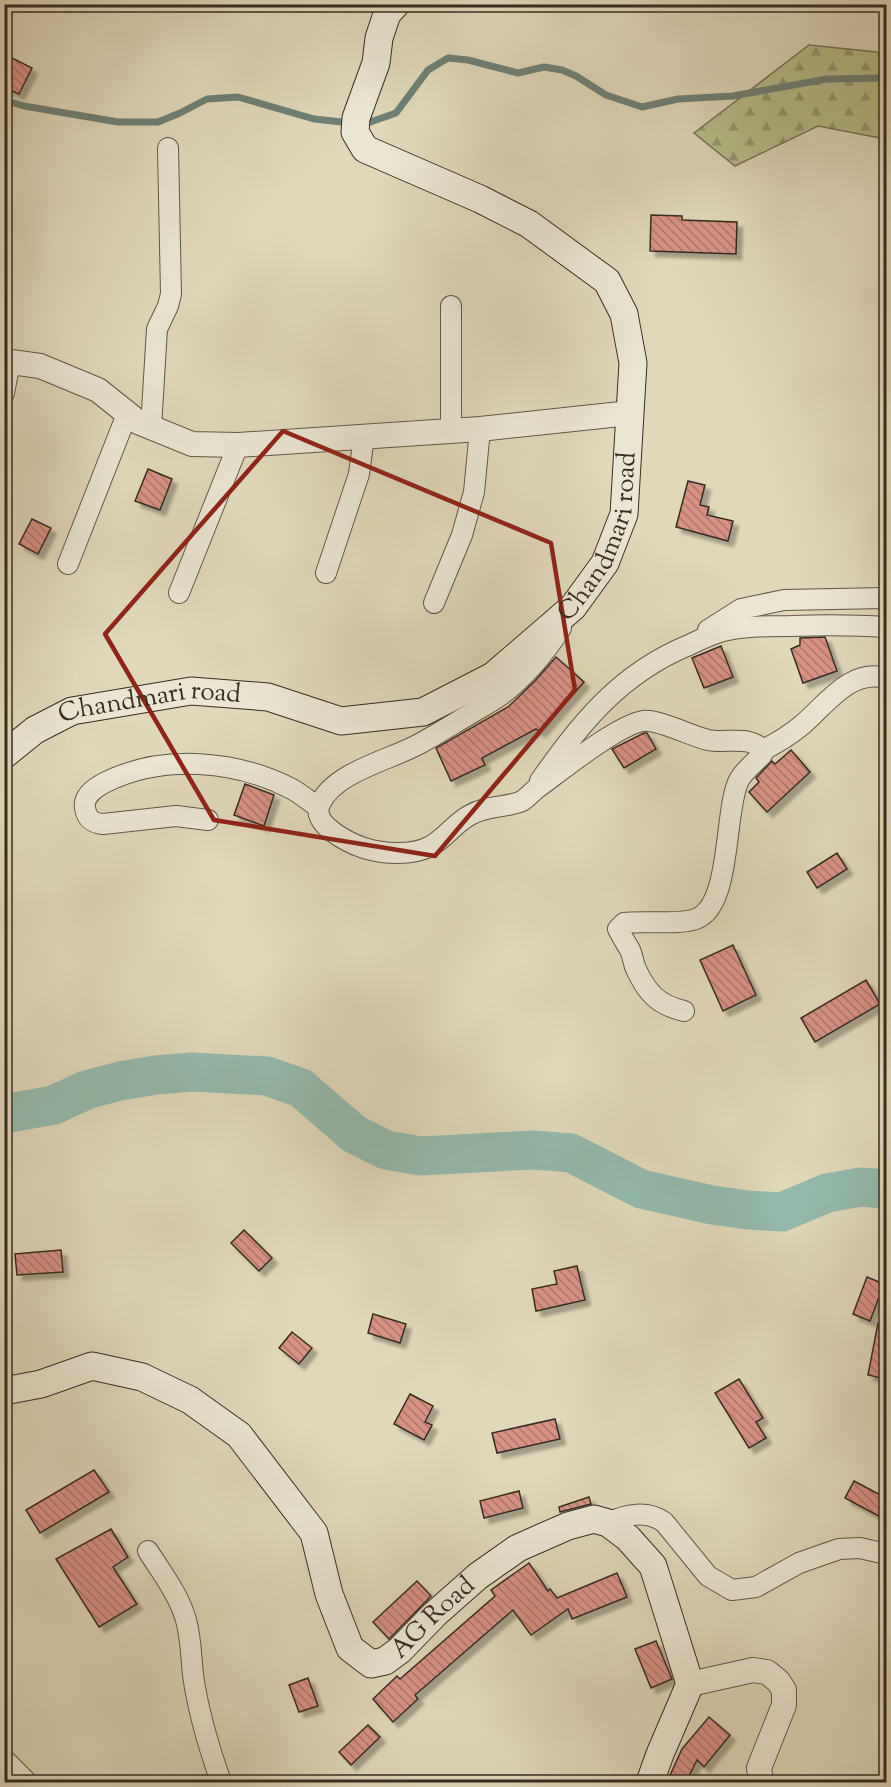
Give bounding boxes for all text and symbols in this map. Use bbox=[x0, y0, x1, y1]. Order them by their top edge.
street label: Chandmari road bbox=[549, 451, 646, 631]
street label: Chandmari road bbox=[52, 673, 243, 734]
street label: AG Road bbox=[382, 1568, 484, 1668]

